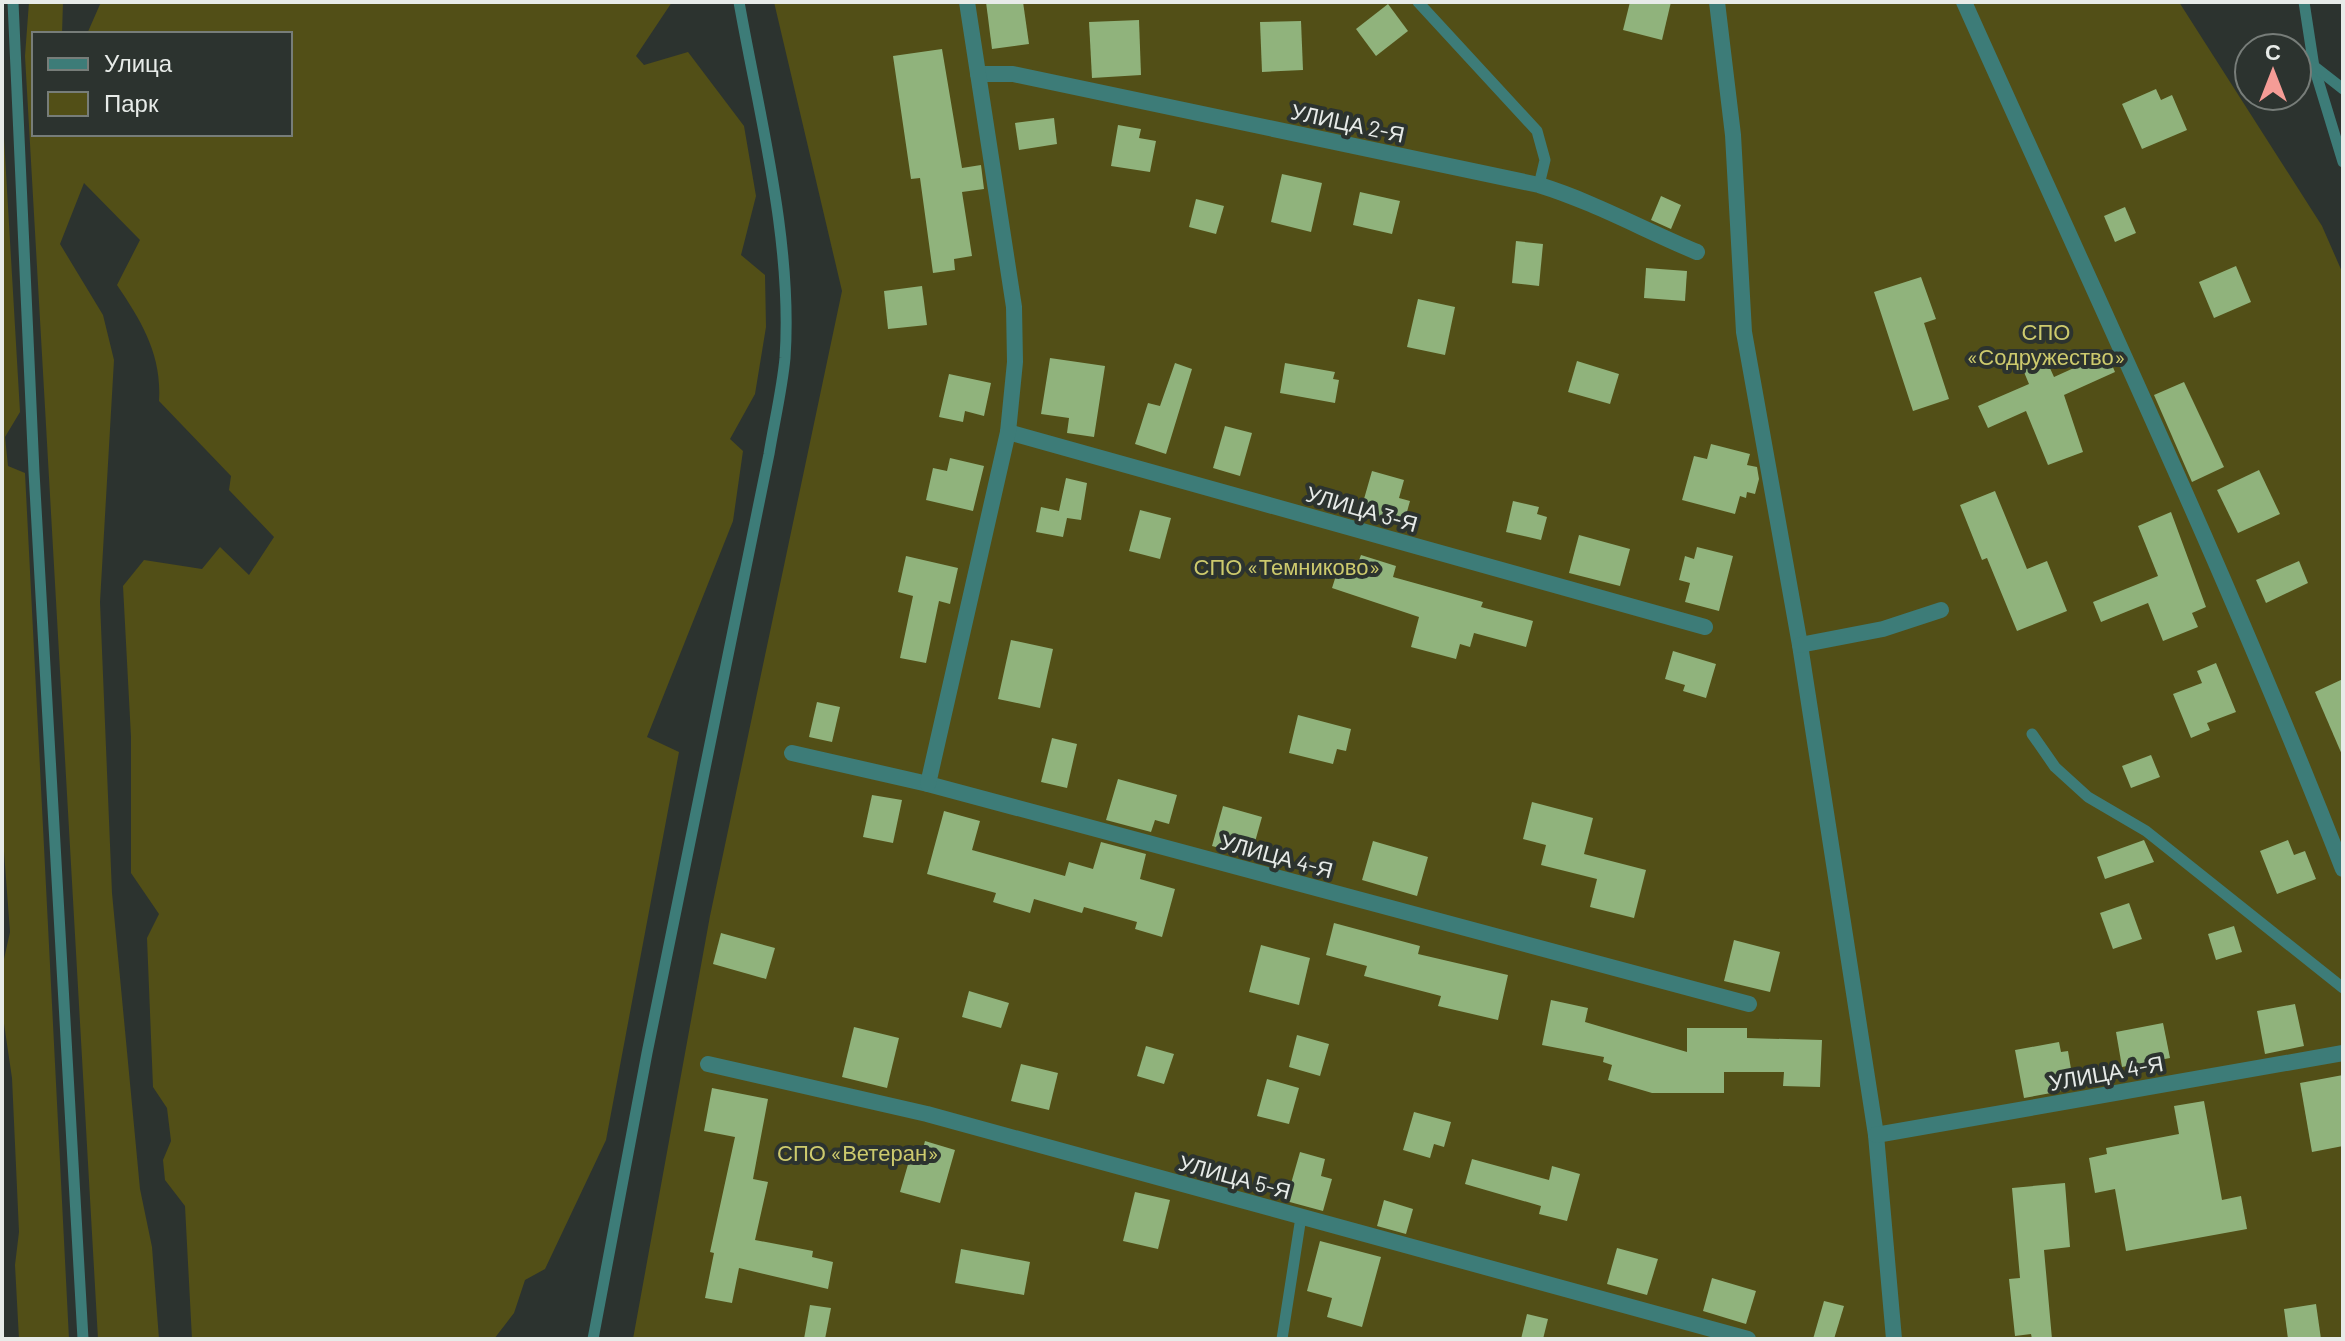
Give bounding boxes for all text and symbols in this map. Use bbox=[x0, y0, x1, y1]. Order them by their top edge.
legend bbox=[32, 32, 292, 136]
north arrow bbox=[2233, 32, 2313, 112]
text: С bbox=[2265, 38, 2281, 64]
text: Улица bbox=[104, 48, 173, 77]
text: Парк bbox=[104, 88, 159, 117]
street label: УЛИЦА 2-Я bbox=[1289, 97, 1407, 148]
park label: СПО «Содружество» bbox=[1966, 318, 2126, 370]
street label: УЛИЦА 3-Я bbox=[1303, 480, 1421, 537]
park label: СПО «Темниково» bbox=[1194, 553, 1380, 579]
street label: УЛИЦА 4-Я bbox=[1218, 827, 1336, 883]
street label: УЛИЦА 4-Я bbox=[2047, 1049, 2165, 1096]
park label: СПО «Ветеран» bbox=[777, 1139, 939, 1166]
street label: УЛИЦА 5-Я bbox=[1176, 1149, 1294, 1204]

